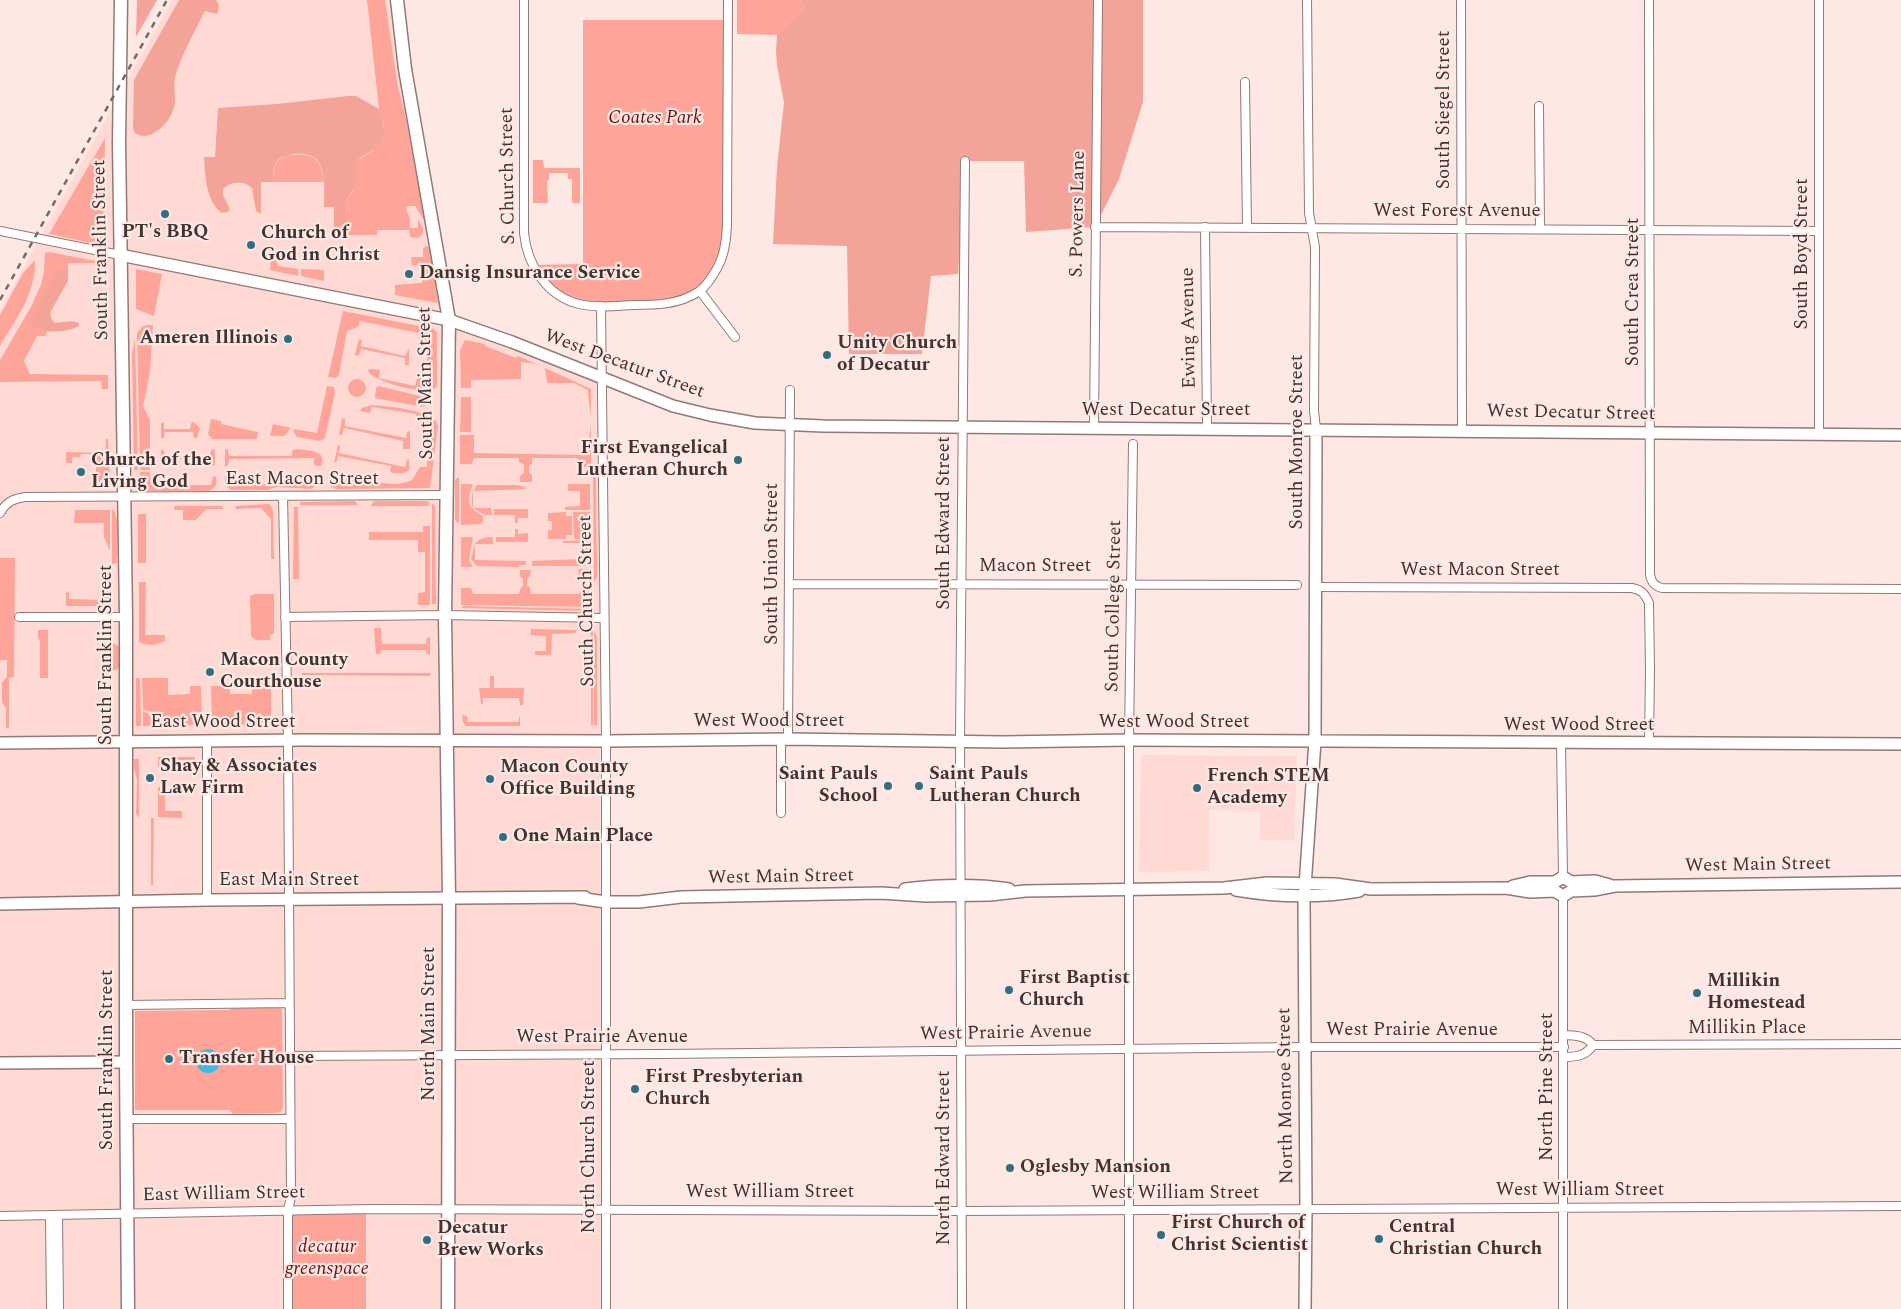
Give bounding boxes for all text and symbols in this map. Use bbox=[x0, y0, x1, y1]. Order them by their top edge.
street label: South Siegel Street bbox=[1434, 31, 1456, 189]
street label: S. Church Street bbox=[496, 107, 522, 245]
park label: Coates Park bbox=[608, 108, 702, 130]
street label: S. Powers Lane bbox=[1066, 150, 1092, 278]
street label: South Franklin Street bbox=[89, 159, 115, 341]
street label: South Boyd Street bbox=[1792, 178, 1814, 330]
street label: West Forest Avenue bbox=[1373, 201, 1541, 223]
marker: PT's BBQ bbox=[159, 208, 171, 220]
street label: South Crea Street bbox=[1623, 218, 1645, 366]
place label: PT's BBQ bbox=[122, 222, 208, 244]
place label: Church of God in Christ bbox=[261, 223, 380, 267]
marker: Church of God in Christ bbox=[245, 239, 257, 251]
place label: Dansig Insurance Service bbox=[419, 263, 640, 285]
street label: Ewing Avenue bbox=[1178, 267, 1202, 389]
marker: Dansig Insurance Service bbox=[403, 268, 415, 280]
street label: South Main Street bbox=[414, 306, 440, 460]
street label: West Decatur Street bbox=[541, 325, 707, 405]
place label: Ameren Illinois bbox=[139, 328, 278, 350]
marker: Ameren Illinois bbox=[282, 333, 294, 345]
place label: Unity Church of Decatur bbox=[837, 333, 957, 377]
marker: Unity Church of Decatur bbox=[821, 349, 833, 361]
street label: South Monroe Street bbox=[1287, 354, 1309, 530]
street label: West Decatur Street bbox=[1082, 400, 1250, 422]
street label: West Decatur Street bbox=[1486, 401, 1656, 427]
street label: South Edward Street bbox=[934, 436, 956, 610]
place label: First Evangelical Lutheran Church bbox=[576, 438, 728, 482]
place label: Church of the Living God bbox=[91, 450, 212, 494]
marker: First Evangelical Lutheran Church bbox=[732, 454, 744, 466]
marker: Church of the Living God bbox=[75, 466, 87, 478]
street label: East Macon Street bbox=[225, 469, 379, 491]
street label: South Union Street bbox=[762, 483, 784, 645]
street label: South Church Street bbox=[575, 515, 601, 687]
street label: South College Street bbox=[1102, 520, 1128, 692]
street label: Macon Street bbox=[979, 556, 1091, 578]
street label: West Macon Street bbox=[1400, 560, 1560, 582]
street label: South Franklin Street bbox=[96, 565, 118, 745]
place label: Macon County Courthouse bbox=[220, 650, 348, 694]
marker: Macon County Courthouse bbox=[204, 666, 216, 678]
street label: West Wood Street bbox=[693, 711, 845, 733]
street label: East Wood Street bbox=[150, 712, 296, 734]
street label: West Wood Street bbox=[1098, 712, 1250, 734]
street label: West Wood Street bbox=[1503, 715, 1655, 737]
place label: Shay & Associates Law Firm bbox=[160, 756, 317, 800]
place label: Macon County Office Building bbox=[500, 757, 635, 801]
place label: Saint Pauls School bbox=[779, 764, 878, 808]
place label: Saint Pauls Lutheran Church bbox=[929, 764, 1081, 808]
place label: French STEM Academy bbox=[1207, 766, 1330, 810]
marker: Shay & Associates Law Firm bbox=[144, 772, 156, 784]
marker: Macon County Office Building bbox=[484, 773, 496, 785]
marker: Saint Pauls School bbox=[882, 780, 894, 792]
marker: Saint Pauls Lutheran Church bbox=[913, 780, 925, 792]
marker: French STEM Academy bbox=[1191, 782, 1203, 794]
place label: One Main Place bbox=[513, 826, 653, 848]
marker: One Main Place bbox=[497, 831, 509, 843]
street label: West Main Street bbox=[1685, 853, 1831, 879]
street label: West Main Street bbox=[708, 865, 854, 891]
street label: East Main Street bbox=[219, 870, 359, 892]
street label: North Main Street bbox=[419, 947, 441, 1101]
place label: First Baptist Church bbox=[1019, 968, 1129, 1012]
street label: South Franklin Street bbox=[97, 970, 119, 1150]
place label: Millikin Homestead bbox=[1707, 971, 1806, 1015]
marker: First Baptist Church bbox=[1003, 984, 1015, 996]
marker: Millikin Homestead bbox=[1691, 987, 1703, 999]
street label: North Monroe Street bbox=[1274, 1007, 1300, 1185]
street label: North Pine Street bbox=[1537, 1013, 1559, 1161]
street label: Millikin Place bbox=[1688, 1018, 1806, 1040]
street label: West Prairie Avenue bbox=[1326, 1020, 1498, 1042]
street label: West Prairie Avenue bbox=[920, 1021, 1092, 1047]
street label: West Prairie Avenue bbox=[516, 1027, 688, 1049]
place label: Transfer House bbox=[179, 1048, 314, 1070]
marker: Transfer House bbox=[163, 1053, 175, 1065]
street label: North Church Street bbox=[579, 1060, 601, 1234]
place label: First Presbyterian Church bbox=[645, 1067, 803, 1111]
street label: North Edward Street bbox=[934, 1071, 956, 1245]
marker: First Presbyterian Church bbox=[629, 1083, 641, 1095]
place label: Oglesby Mansion bbox=[1020, 1157, 1171, 1179]
marker: Oglesby Mansion bbox=[1004, 1162, 1016, 1174]
street label: West William Street bbox=[1496, 1180, 1664, 1202]
street label: East William Street bbox=[142, 1182, 306, 1208]
street label: West William Street bbox=[686, 1182, 854, 1204]
street label: West William Street bbox=[1091, 1183, 1259, 1205]
place label: First Church of Christ Scientist bbox=[1171, 1213, 1308, 1257]
place label: Central Christian Church bbox=[1389, 1217, 1542, 1261]
place label: Decatur Brew Works bbox=[437, 1218, 544, 1262]
marker: First Church of Christ Scientist bbox=[1155, 1229, 1167, 1241]
marker: Central Christian Church bbox=[1373, 1233, 1385, 1245]
marker: Decatur Brew Works bbox=[421, 1234, 433, 1246]
park label: decatur greenspace bbox=[285, 1237, 369, 1281]

